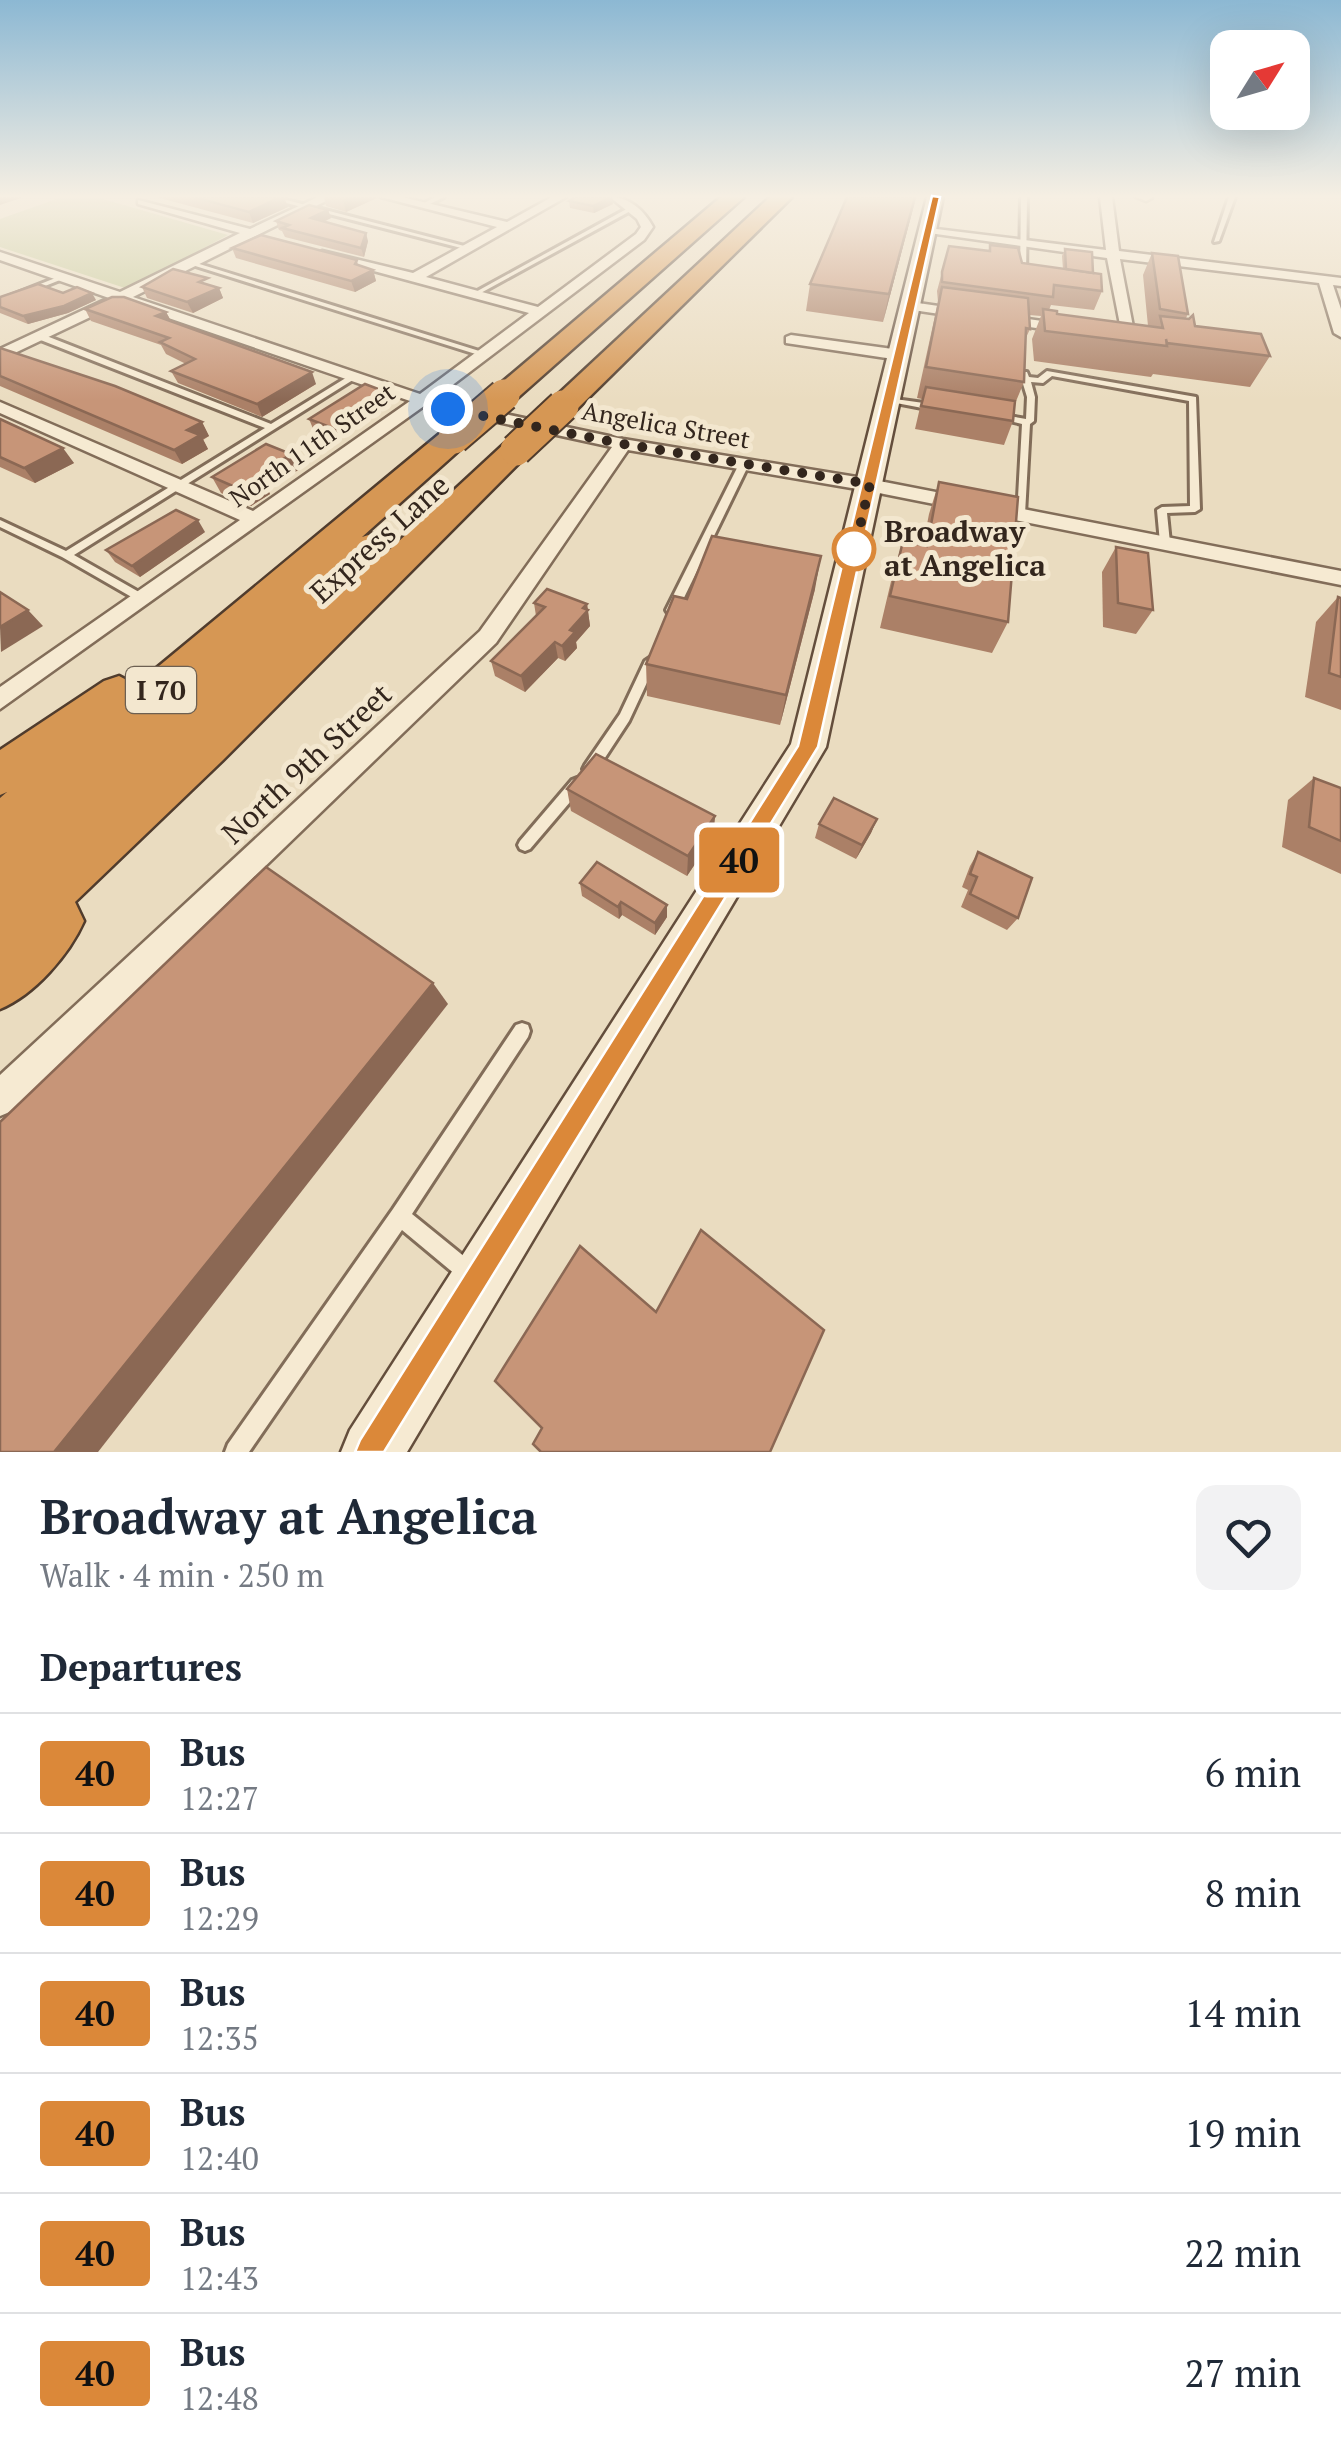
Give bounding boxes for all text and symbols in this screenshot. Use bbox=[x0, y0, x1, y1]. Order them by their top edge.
north arrow bbox=[1210, 30, 1310, 130]
map controls bbox=[1210, 30, 1310, 130]
street label: North 11th Street bbox=[222, 375, 401, 514]
your location bbox=[423, 384, 473, 434]
street label: Angelica Street bbox=[580, 394, 753, 455]
street label: Express Lane bbox=[301, 465, 458, 611]
place label: Broadway at Angelica bbox=[884, 511, 1046, 585]
marker: Broadway at Angelica bbox=[833, 528, 875, 570]
road number: I 70 bbox=[126, 667, 196, 713]
street label: North 9th Street bbox=[213, 674, 400, 852]
line badge: 40 bbox=[694, 828, 784, 892]
text: 40 bbox=[719, 837, 759, 883]
text: Broadway at Angelica bbox=[40, 1484, 537, 1548]
button: heart bbox=[1196, 1485, 1301, 1590]
text: Walk · 4 min · 250 m bbox=[40, 1554, 324, 1596]
text: Departures bbox=[40, 1642, 242, 1692]
text: Bus bbox=[180, 1727, 245, 1777]
text: 6 min bbox=[1205, 1748, 1301, 1798]
text: 40 bbox=[75, 1750, 115, 1796]
text: 12:27 bbox=[180, 1777, 259, 1819]
text: Bus bbox=[180, 1847, 245, 1897]
text: 8 min bbox=[1205, 1868, 1301, 1918]
text: 40 bbox=[75, 1870, 115, 1916]
text: 12:29 bbox=[180, 1897, 259, 1939]
text: Bus bbox=[180, 1967, 245, 2017]
text: 14 min bbox=[1184, 1988, 1301, 2038]
text: 40 bbox=[75, 1990, 115, 2036]
text: 12:35 bbox=[180, 2017, 259, 2059]
text: Bus bbox=[180, 2087, 245, 2137]
text: 19 min bbox=[1184, 2108, 1301, 2158]
text: 40 bbox=[75, 2110, 115, 2156]
text: 12:40 bbox=[180, 2137, 259, 2179]
text: Bus bbox=[180, 2207, 245, 2257]
text: 22 min bbox=[1184, 2228, 1301, 2278]
text: 40 bbox=[75, 2230, 115, 2276]
text: 12:43 bbox=[180, 2257, 259, 2299]
text: Bus bbox=[180, 2327, 245, 2377]
text: 27 min bbox=[1184, 2348, 1301, 2398]
text: 40 bbox=[75, 2350, 115, 2396]
text: 12:48 bbox=[180, 2377, 259, 2419]

